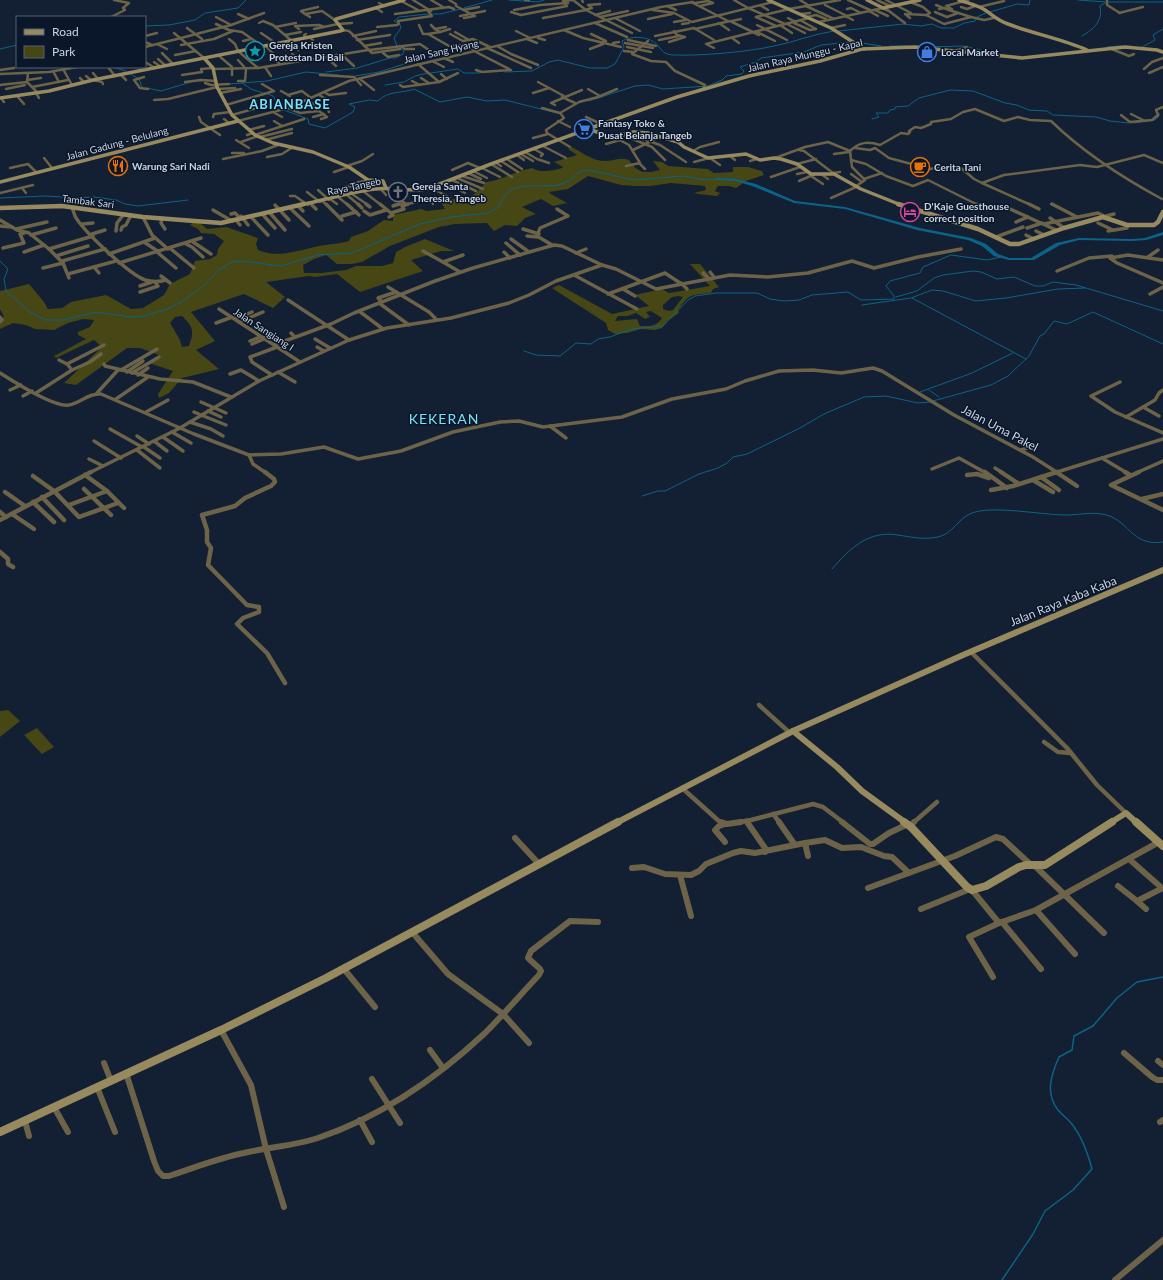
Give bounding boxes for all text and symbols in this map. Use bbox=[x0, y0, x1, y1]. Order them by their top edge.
legend bbox=[16, 16, 146, 68]
text: Road bbox=[52, 24, 79, 39]
street label: Jalan Raya Munggu - Kapal bbox=[746, 36, 864, 74]
street label: Jalan Sang Hyang bbox=[402, 37, 480, 65]
place label: Gereja Kristen Protestan Di Bali bbox=[269, 39, 344, 63]
place icon: Gereja Kristen Protestan Di Bali bbox=[244, 40, 266, 62]
shop icon: Local Market bbox=[916, 41, 938, 63]
text: Park bbox=[52, 44, 76, 59]
place label: Local Market bbox=[941, 46, 999, 58]
district label: ABIANBASE bbox=[248, 96, 331, 112]
place label: Fantasy Toko & Pusat Belanja Tangeb bbox=[598, 117, 692, 141]
supermarket icon: Fantasy Toko & Pusat Belanja Tangeb bbox=[573, 118, 595, 140]
street label: Jalan Gadung - Belulang bbox=[65, 124, 169, 162]
restaurant icon: Warung Sari Nadi bbox=[107, 155, 129, 177]
cafe icon: Cerita Tani bbox=[909, 156, 931, 178]
place label: Warung Sari Nadi bbox=[132, 160, 210, 172]
place label: Cerita Tani bbox=[934, 161, 982, 173]
street label: Raya Tangeb bbox=[326, 174, 382, 198]
place label: Gereja Santa Theresia, Tangeb bbox=[412, 180, 486, 204]
church icon: Gereja Santa Theresia, Tangeb bbox=[387, 181, 409, 203]
street label: Tambak Sari bbox=[61, 192, 115, 210]
place label: D'Kaje Guesthouse correct position bbox=[924, 200, 1010, 224]
hotel icon: D'Kaje Guesthouse correct position bbox=[899, 201, 921, 223]
street label: Jalan Sangiang I bbox=[232, 305, 296, 353]
street label: Jalan Uma Pakel bbox=[959, 401, 1041, 455]
district label: KEKERAN bbox=[409, 410, 479, 427]
street label: Jalan Raya Kaba Kaba bbox=[1007, 573, 1119, 629]

